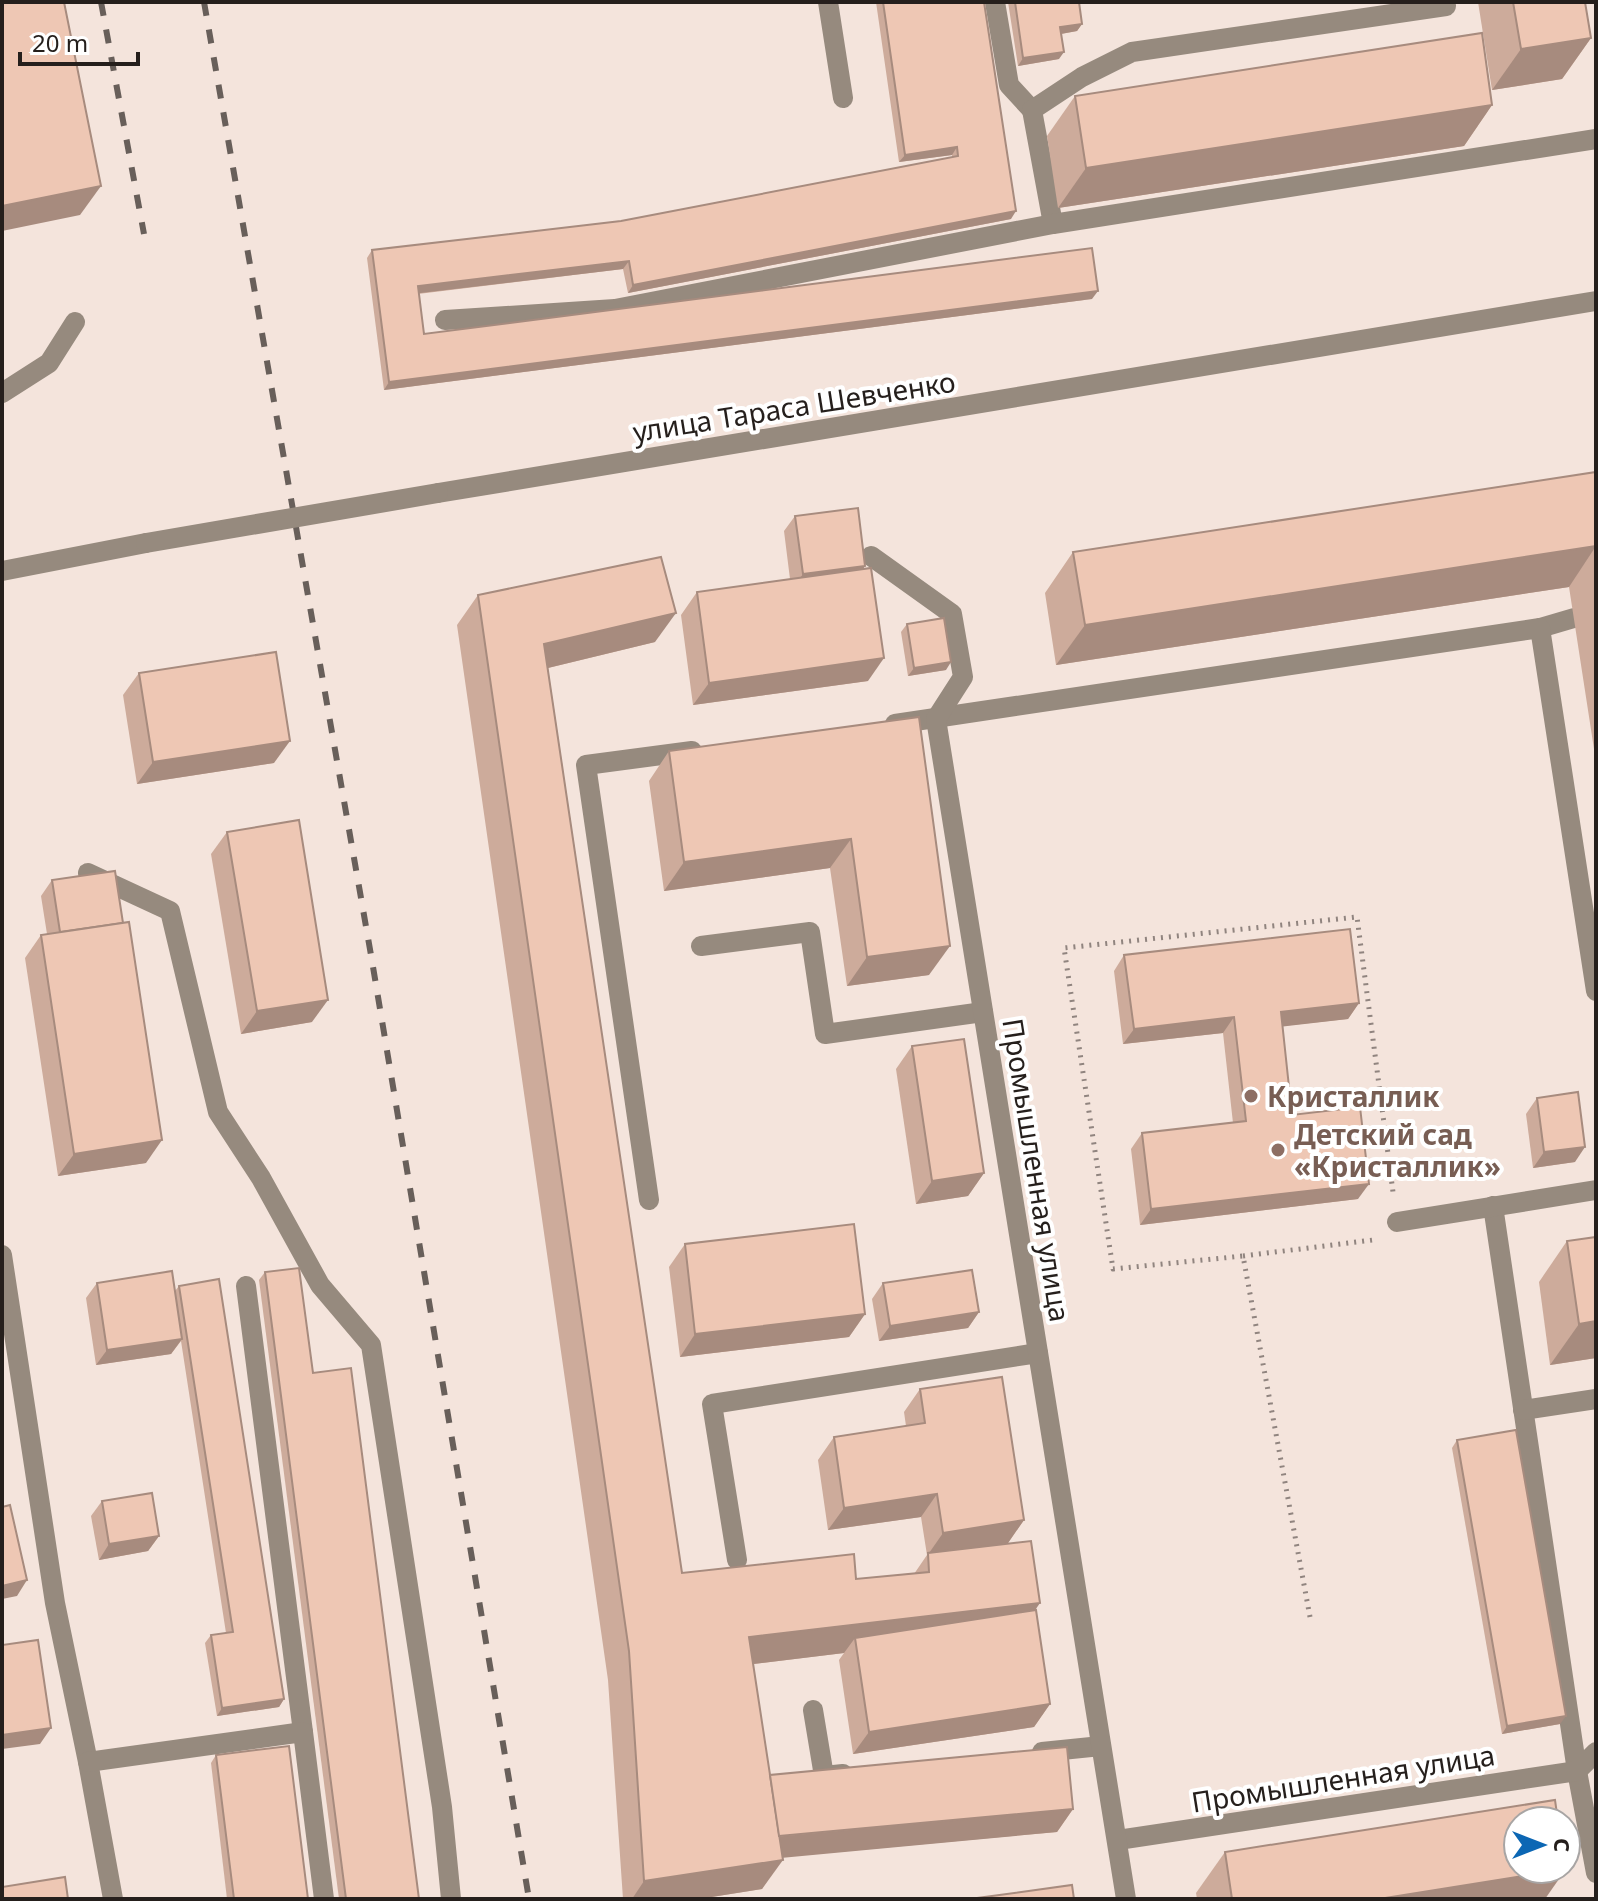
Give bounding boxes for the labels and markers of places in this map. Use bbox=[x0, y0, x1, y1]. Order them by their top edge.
place label: Кристаллик bbox=[1267, 1077, 1440, 1115]
marker: Кристаллик bbox=[1242, 1087, 1260, 1105]
place label: Детский сад «Кристаллик» bbox=[1294, 1115, 1501, 1185]
marker: Детский сад «Кристаллик» bbox=[1269, 1141, 1287, 1159]

